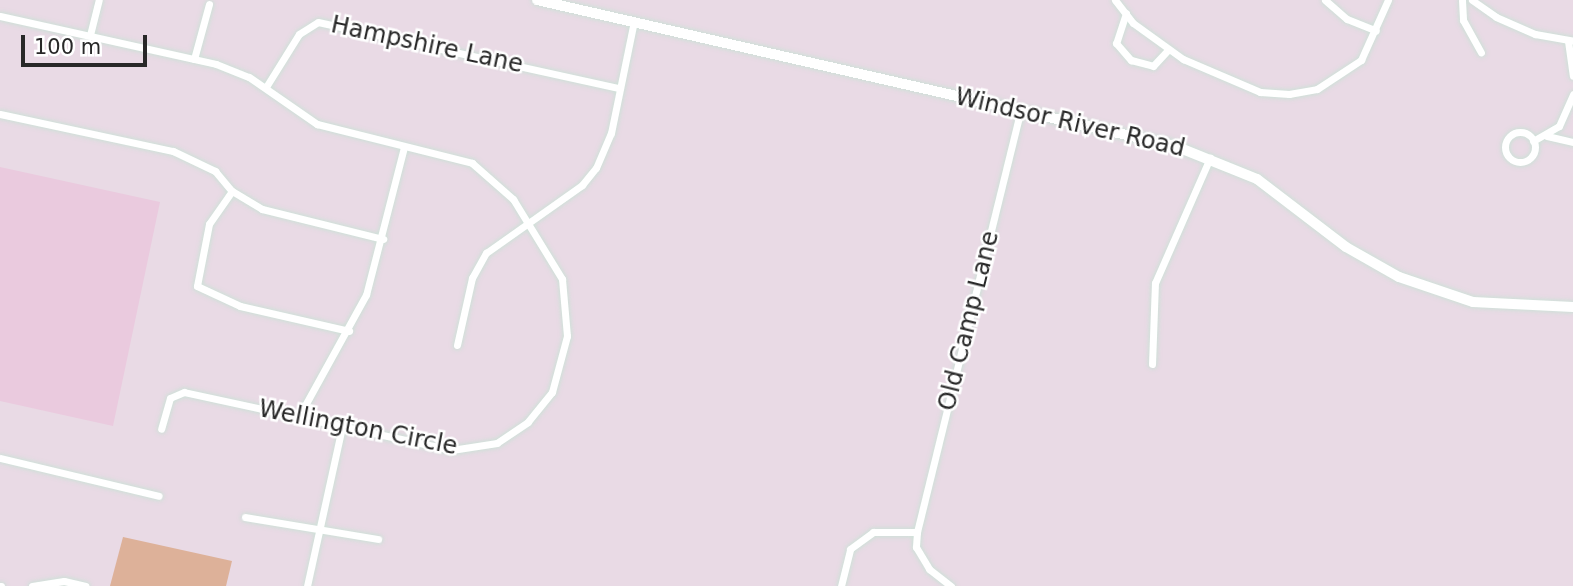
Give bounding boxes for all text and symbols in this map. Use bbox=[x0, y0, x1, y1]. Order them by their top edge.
street label: Hampshire Lane bbox=[328, 11, 526, 79]
scale bar bbox=[24, 21, 150, 65]
text: 100 m bbox=[34, 35, 101, 59]
street label: Windsor River Road bbox=[952, 83, 1188, 163]
street label: Old Camp Lane bbox=[933, 228, 1005, 414]
street label: Wellington Circle bbox=[256, 395, 460, 461]

